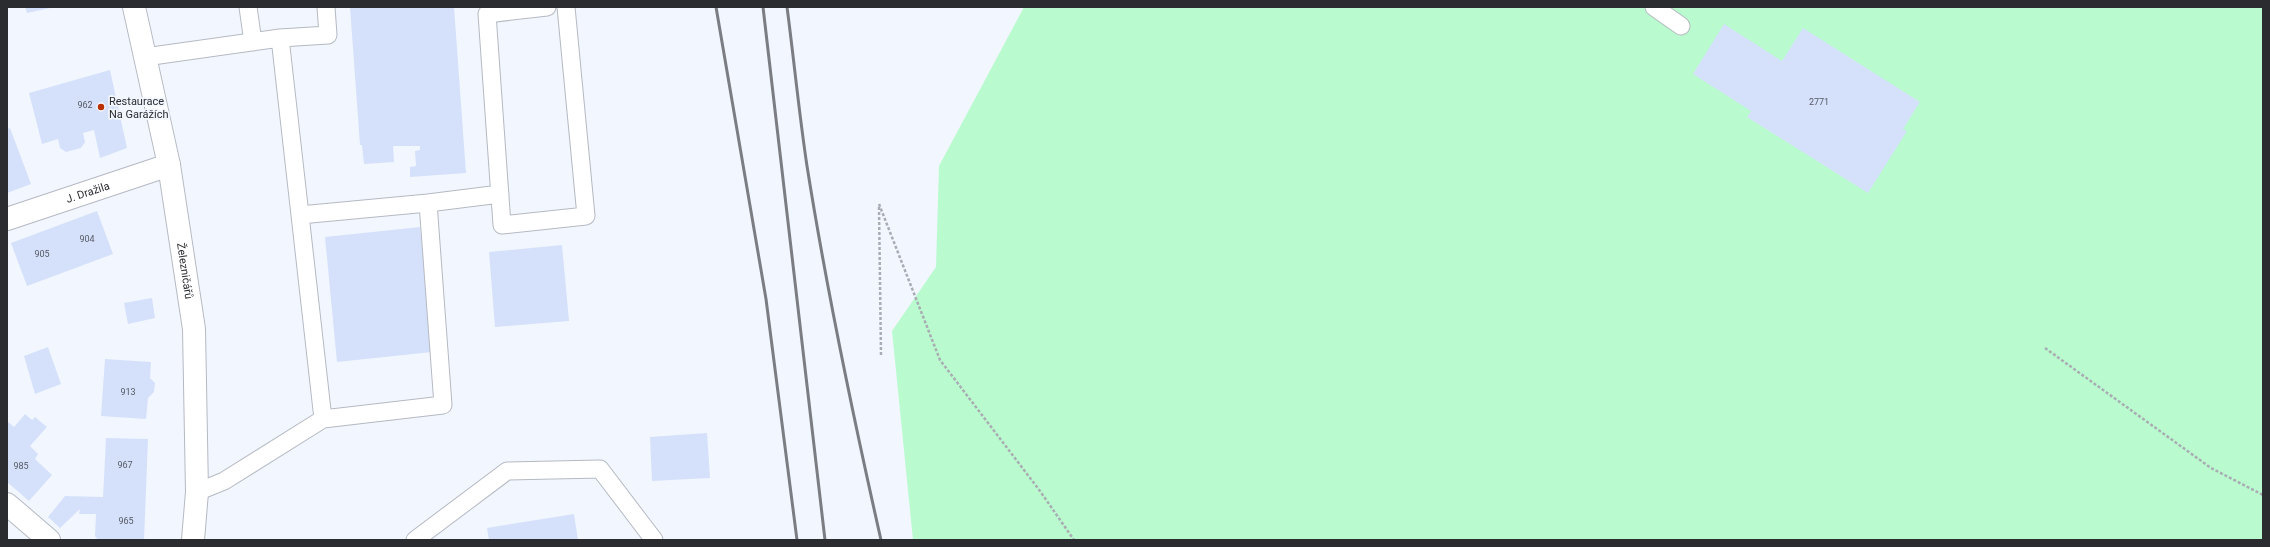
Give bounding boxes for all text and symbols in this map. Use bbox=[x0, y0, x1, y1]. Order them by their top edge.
place label: Restaurace Na Garážích bbox=[109, 95, 169, 121]
house number: 2771 bbox=[1809, 97, 1829, 107]
house number: 962 bbox=[77, 100, 93, 110]
marker: Restaurace Na Garážích bbox=[96, 102, 106, 112]
street label: J. Dražila bbox=[64, 179, 111, 206]
house number: 904 bbox=[79, 234, 95, 244]
street label: Železničářů bbox=[174, 242, 195, 300]
house number: 905 bbox=[34, 249, 50, 259]
house number: 913 bbox=[120, 387, 136, 397]
house number: 967 bbox=[117, 460, 133, 470]
house number: 985 bbox=[13, 461, 29, 471]
house number: 965 bbox=[118, 516, 134, 526]

